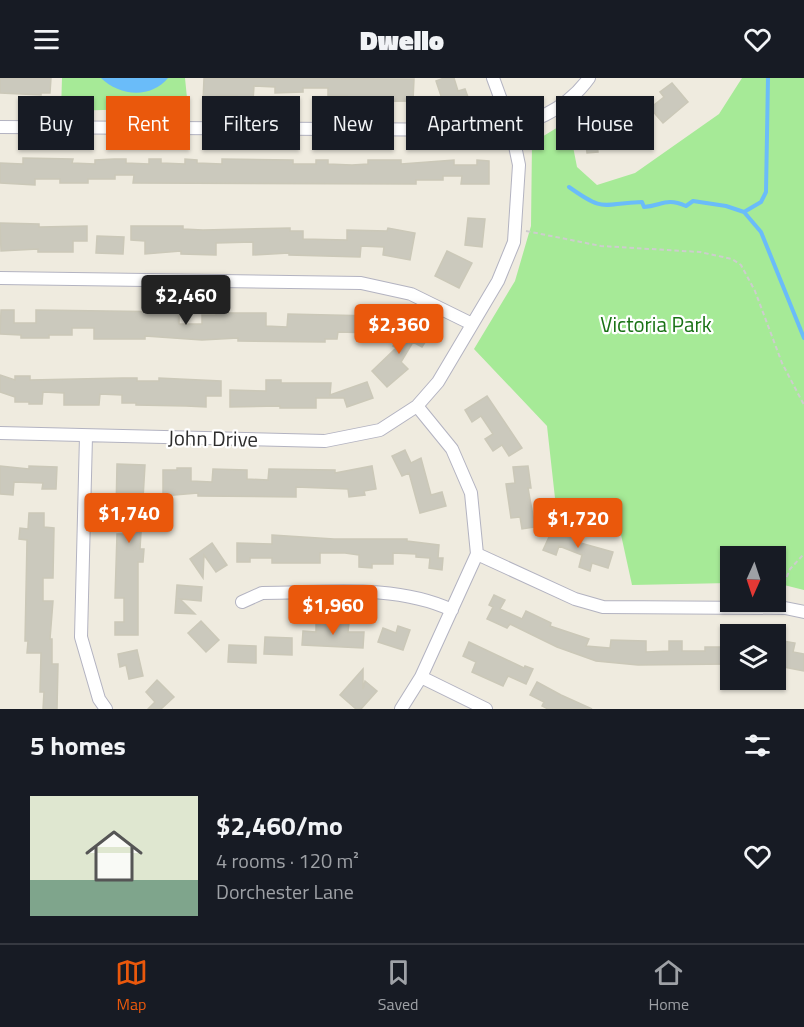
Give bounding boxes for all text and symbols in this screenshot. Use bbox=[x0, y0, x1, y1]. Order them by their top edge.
text: Dwello bbox=[360, 19, 444, 60]
icon: menu bbox=[30, 23, 63, 56]
icon: heart bbox=[741, 23, 774, 56]
chip: Buy bbox=[18, 96, 94, 150]
chip: Rent bbox=[106, 96, 190, 150]
chip: Filters bbox=[202, 96, 300, 150]
chip: New bbox=[312, 96, 394, 150]
chip: Apartment bbox=[406, 96, 544, 150]
chip: House bbox=[556, 96, 654, 150]
pin: $2,460 bbox=[137, 275, 235, 326]
text: $2,460 bbox=[155, 279, 217, 310]
pin: $2,360 bbox=[350, 304, 448, 355]
text: $2,360 bbox=[368, 308, 430, 339]
park label: Victoria Park bbox=[600, 308, 712, 340]
street label: John Drive bbox=[168, 421, 258, 455]
pin: $1,740 bbox=[80, 493, 178, 544]
text: $1,740 bbox=[98, 497, 160, 528]
pin: $1,720 bbox=[529, 498, 627, 549]
text: $1,720 bbox=[547, 502, 609, 533]
north arrow bbox=[720, 546, 786, 612]
map controls bbox=[720, 546, 786, 690]
pin: $1,960 bbox=[284, 585, 382, 636]
text: $1,960 bbox=[302, 589, 364, 620]
button: layers bbox=[720, 624, 786, 690]
text: 5 homes bbox=[30, 726, 126, 765]
icon: filters bbox=[741, 729, 774, 762]
text: $2,460/mo bbox=[216, 806, 343, 845]
icon: home bbox=[78, 820, 150, 892]
icon: heart bbox=[741, 840, 774, 873]
text: 4 rooms · 120 m² bbox=[216, 845, 359, 876]
text: Dorchester Lane bbox=[216, 876, 354, 907]
tab: Map bbox=[115, 956, 148, 1016]
tab: Saved bbox=[378, 956, 419, 1016]
tab: Home bbox=[648, 956, 689, 1016]

